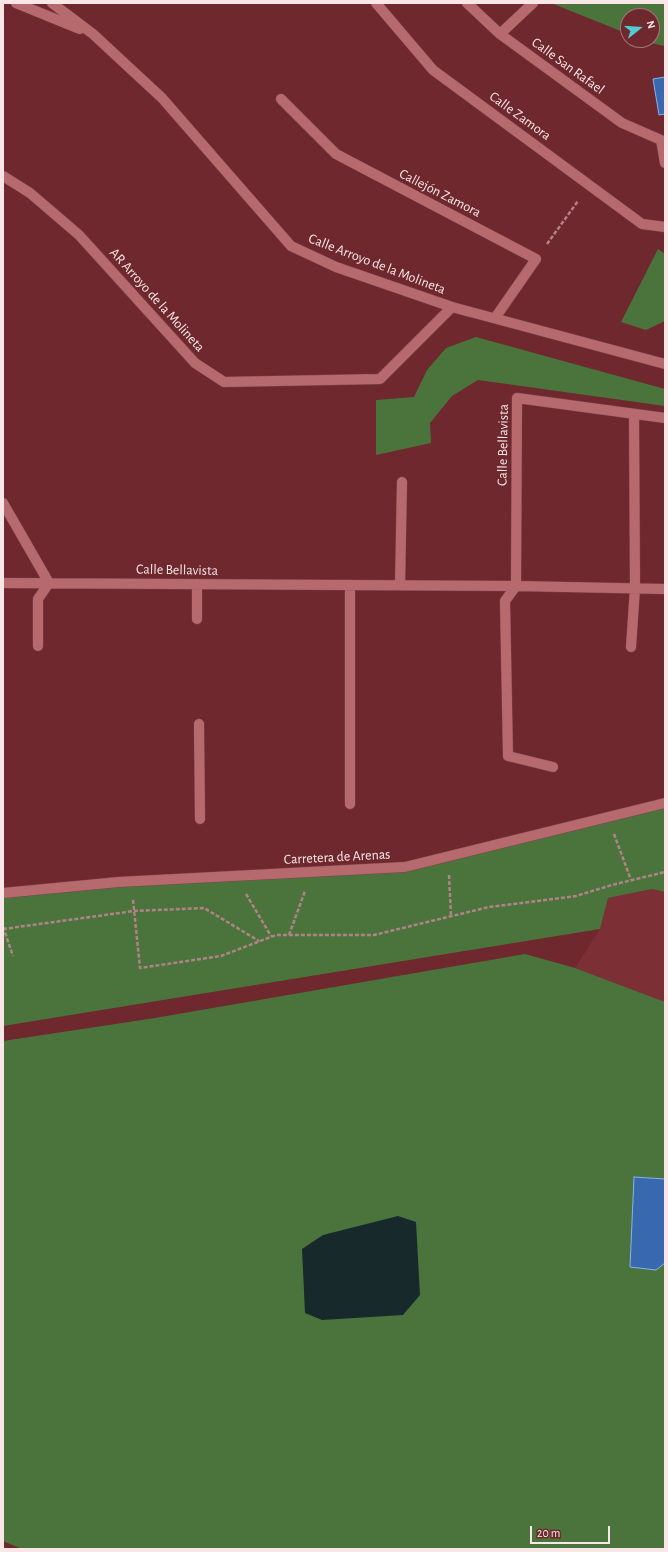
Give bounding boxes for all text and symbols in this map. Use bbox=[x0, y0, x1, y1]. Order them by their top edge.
north arrow bbox=[620, 8, 660, 48]
text: N bbox=[645, 19, 657, 30]
street label: Calle San Rafael bbox=[528, 34, 608, 98]
street label: Calle Zamora bbox=[486, 88, 554, 144]
street label: Callejón Zamora bbox=[396, 165, 484, 221]
street label: Calle Arroyo de la Molineta bbox=[306, 230, 448, 298]
street label: AR Arroyo de la Molineta bbox=[106, 245, 208, 355]
street label: Calle Bellavista bbox=[494, 404, 512, 486]
street label: Calle Bellavista bbox=[136, 561, 218, 579]
street label: Carretera de Arenas bbox=[283, 846, 391, 868]
scale bar bbox=[532, 1518, 612, 1544]
text: 20 m bbox=[537, 1527, 560, 1539]

